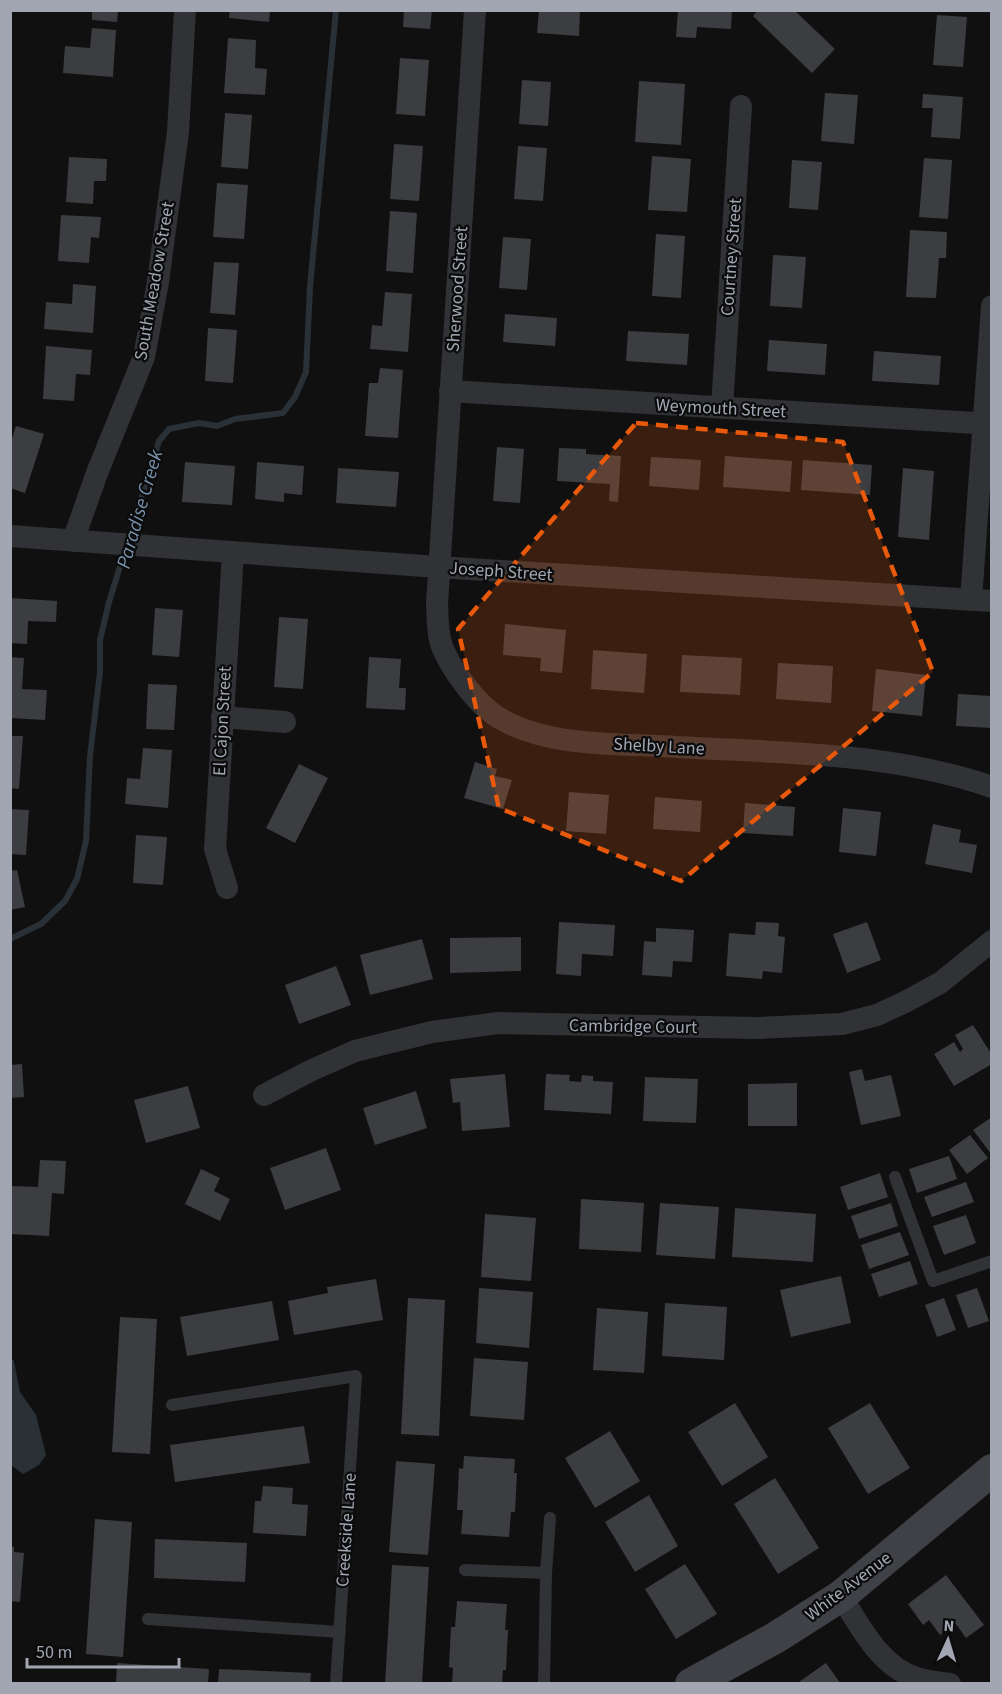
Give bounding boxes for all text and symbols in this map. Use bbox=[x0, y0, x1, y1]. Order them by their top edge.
street label: Courtney Street bbox=[715, 197, 748, 317]
street label: South Meadow Street bbox=[128, 200, 181, 362]
street label: Sherwood Street bbox=[441, 225, 474, 353]
street label: Weymouth Street bbox=[655, 393, 787, 424]
water label: Paradise Creek bbox=[110, 446, 170, 572]
street label: Joseph Street bbox=[449, 555, 553, 588]
street label: El Cajon Street bbox=[207, 666, 238, 776]
street label: Shelby Lane bbox=[613, 732, 705, 761]
street label: Cambridge Court bbox=[569, 1013, 697, 1040]
street label: Creekside Lane bbox=[330, 1472, 363, 1588]
street label: White Avenue bbox=[800, 1546, 897, 1627]
north arrow bbox=[918, 1610, 978, 1670]
text: N bbox=[943, 1615, 955, 1637]
scale bar bbox=[27, 1631, 178, 1669]
text: 50 m bbox=[36, 1640, 72, 1665]

